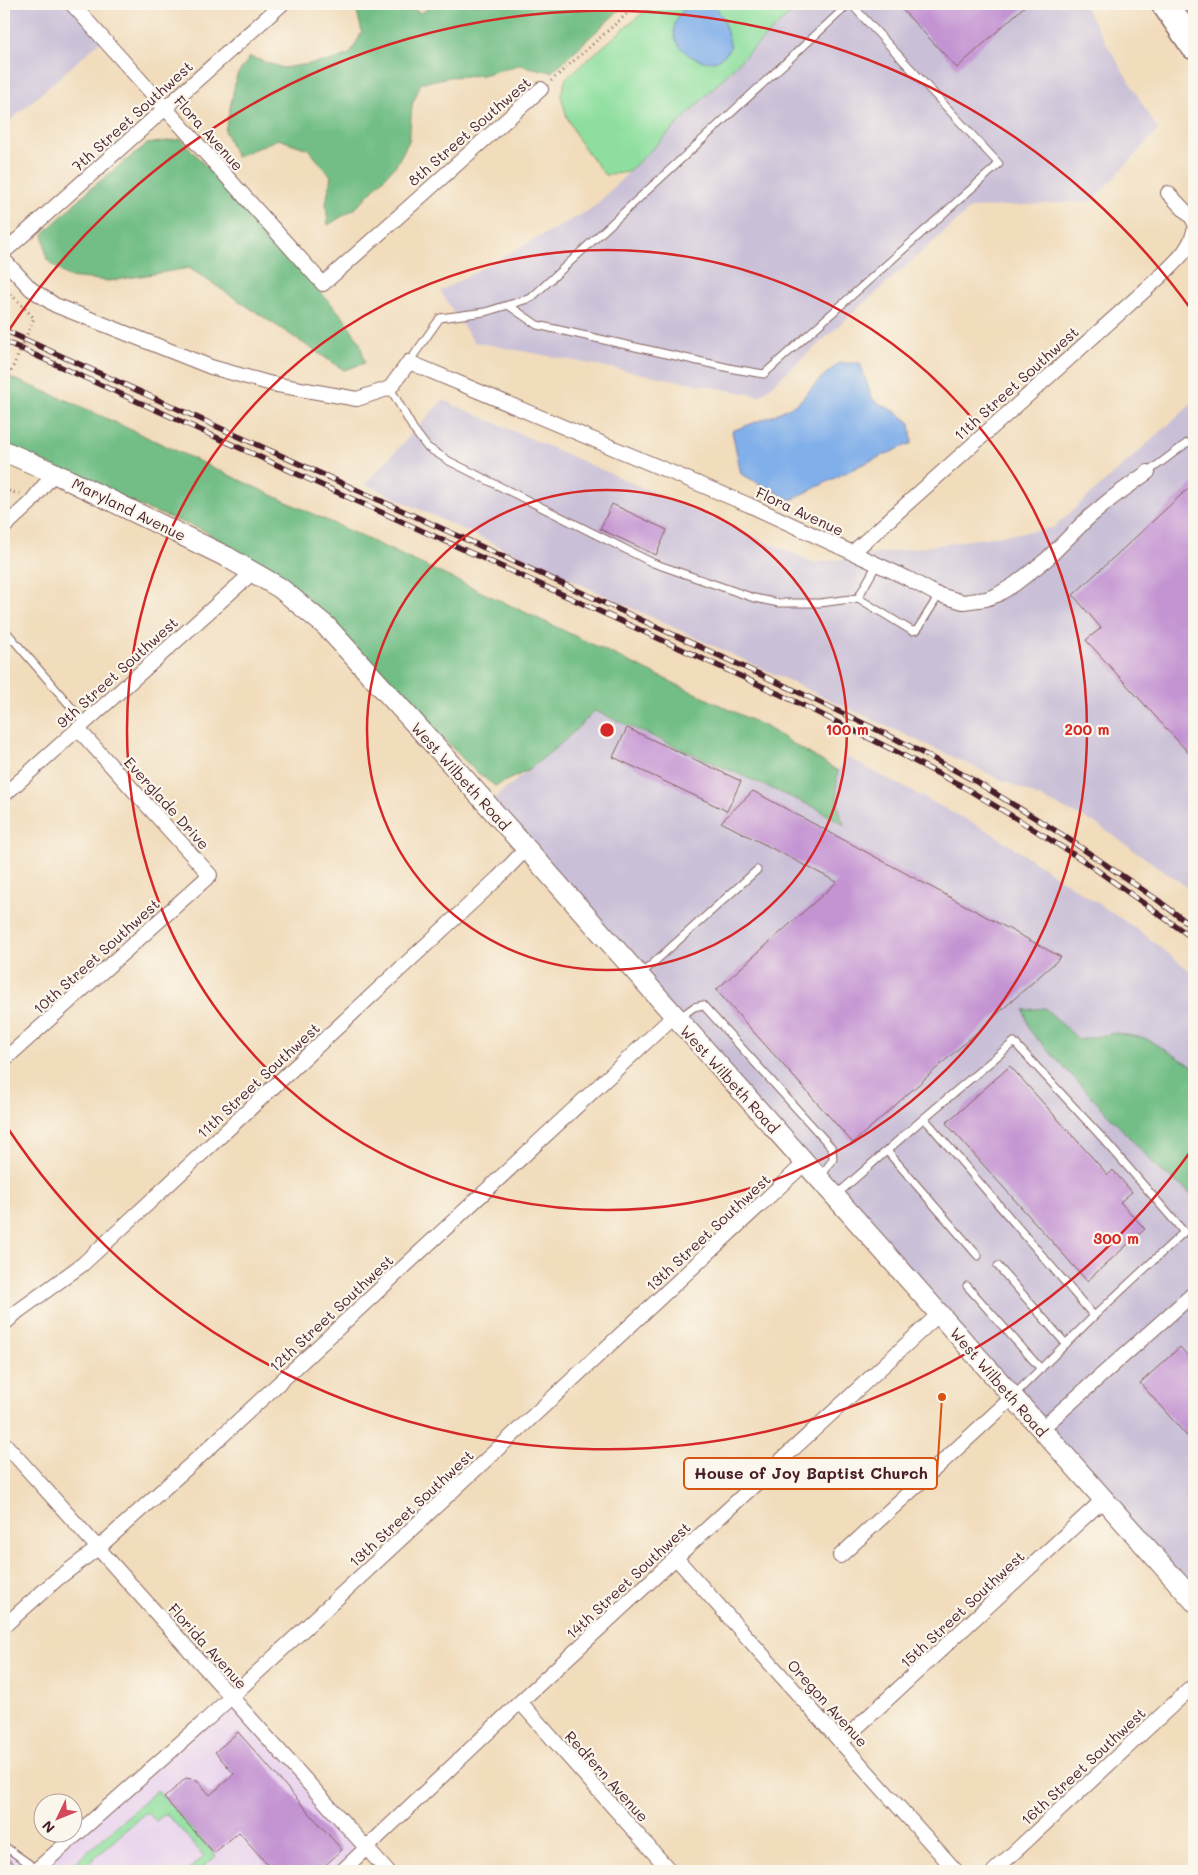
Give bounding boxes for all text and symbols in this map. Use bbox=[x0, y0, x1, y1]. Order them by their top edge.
street label: 7th Street Southwest bbox=[67, 56, 197, 176]
street label: 8th Street Southwest bbox=[403, 72, 535, 190]
street label: Flora Avenue bbox=[170, 91, 248, 175]
street label: 11th Street Southwest bbox=[949, 322, 1083, 444]
street label: Maryland Avenue bbox=[69, 473, 189, 545]
street label: Flora Avenue bbox=[753, 482, 847, 540]
street label: 9th Street Southwest bbox=[52, 612, 182, 732]
street label: West Wilbeth Road bbox=[407, 718, 515, 834]
text: 100 m bbox=[825, 719, 869, 739]
text: 200 m bbox=[1065, 719, 1110, 739]
centre of rings bbox=[598, 721, 616, 739]
street label: Everglade Drive bbox=[120, 752, 214, 854]
street label: 10th Street Southwest bbox=[28, 894, 164, 1018]
street label: 11th Street Southwest bbox=[192, 1018, 324, 1142]
street label: West Wilbeth Road bbox=[676, 1021, 784, 1137]
street label: 13th Street Southwest bbox=[641, 1169, 775, 1295]
text: 300 m bbox=[1093, 1228, 1139, 1248]
street label: 12th Street Southwest bbox=[265, 1250, 397, 1376]
street label: West Wilbeth Road bbox=[946, 1323, 1052, 1441]
street label: 13th Street Southwest bbox=[344, 1445, 478, 1571]
callout: House of Joy Baptist Church bbox=[684, 1458, 937, 1489]
text: House of Joy Baptist Church bbox=[694, 1462, 928, 1483]
street label: 14th Street Southwest bbox=[561, 1517, 695, 1643]
street label: 15th Street Southwest bbox=[895, 1546, 1029, 1672]
street label: Florida Avenue bbox=[164, 1599, 252, 1693]
street label: Oregon Avenue bbox=[783, 1655, 873, 1751]
street label: 16th Street Southwest bbox=[1016, 1703, 1150, 1829]
street label: Redfern Avenue bbox=[561, 1726, 653, 1826]
north arrow bbox=[32, 1792, 82, 1842]
text: N bbox=[38, 1817, 59, 1838]

